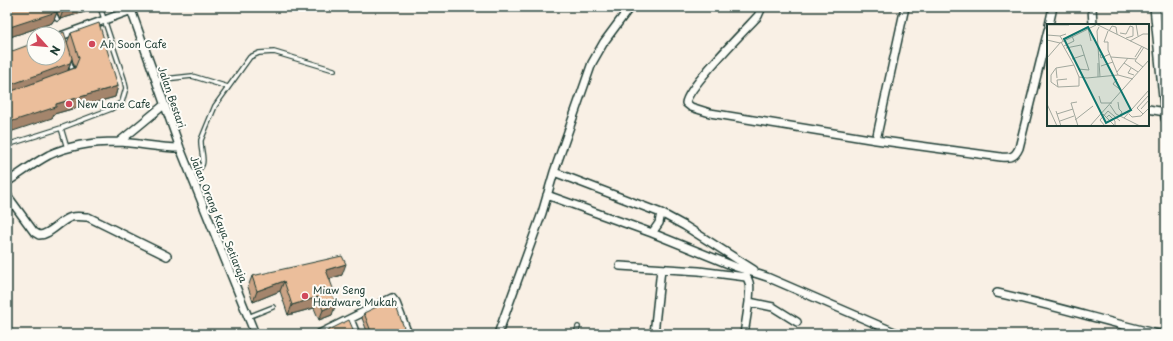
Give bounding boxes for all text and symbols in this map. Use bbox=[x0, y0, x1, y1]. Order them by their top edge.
inset map bbox=[1047, 24, 1149, 126]
north arrow bbox=[26, 26, 66, 66]
place label: Ah Soon Cafe bbox=[100, 36, 167, 51]
marker: Ah Soon Cafe bbox=[87, 39, 97, 49]
text: N bbox=[46, 43, 65, 59]
street label: Jalan Bestari bbox=[155, 64, 190, 130]
place label: New Lane Cafe bbox=[77, 96, 150, 111]
marker: New Lane Cafe bbox=[64, 99, 74, 109]
street label: Jalan Orang Kaya Setiaraja bbox=[186, 153, 252, 286]
place label: Miaw Seng Hardware Mukah bbox=[313, 282, 397, 309]
marker: Miaw Seng Hardware Mukah bbox=[300, 291, 310, 301]

